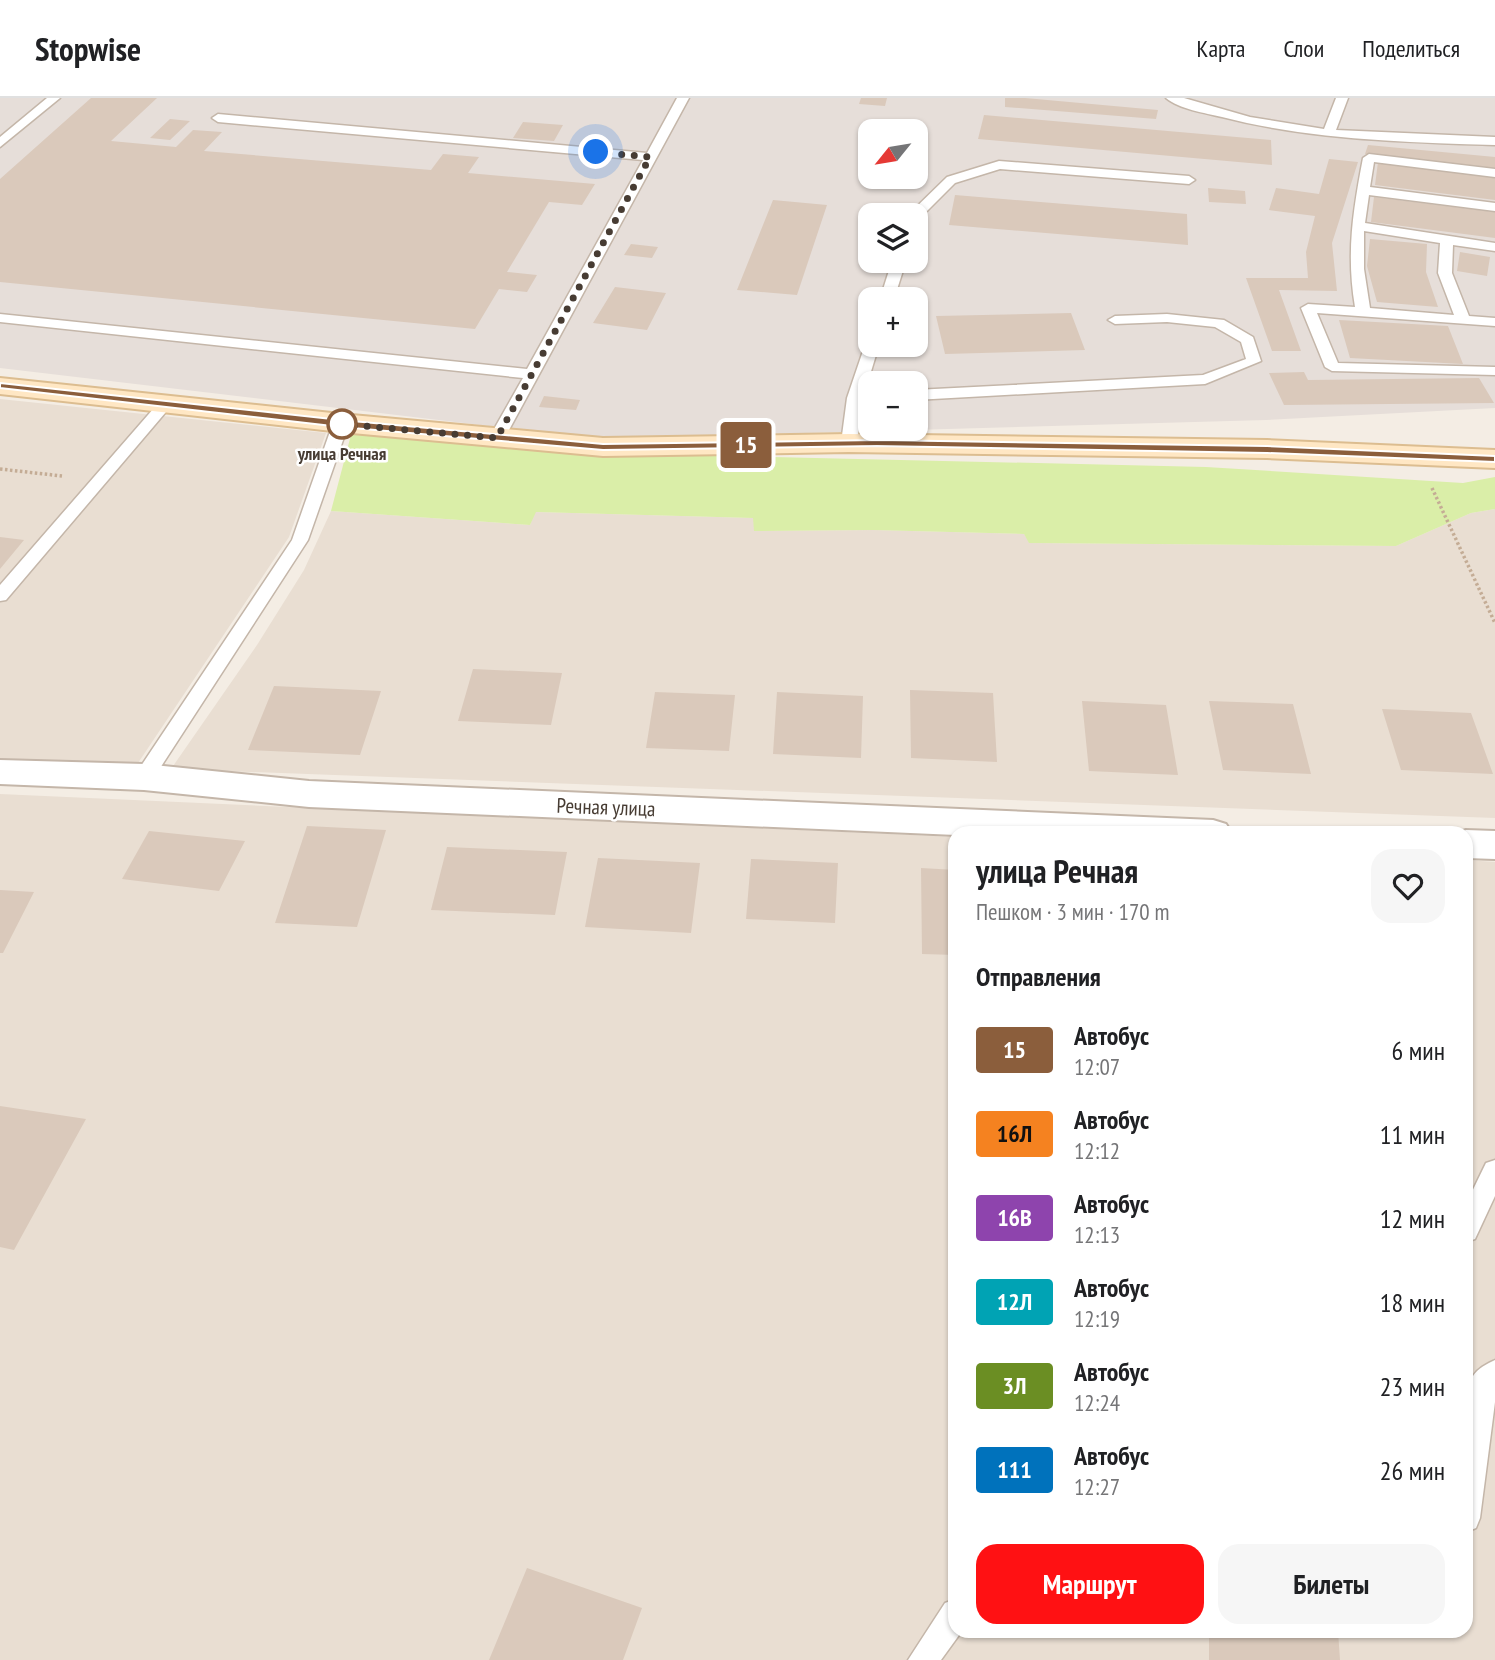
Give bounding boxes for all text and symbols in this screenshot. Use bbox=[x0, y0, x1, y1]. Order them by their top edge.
text: Stopwise bbox=[35, 27, 141, 70]
text: Карта bbox=[1197, 33, 1245, 64]
text: Слои bbox=[1283, 33, 1324, 64]
text: Поделиться bbox=[1362, 33, 1460, 64]
north arrow bbox=[858, 119, 928, 189]
map controls bbox=[858, 119, 928, 441]
your location bbox=[578, 134, 613, 169]
button: layers bbox=[858, 203, 928, 273]
button: + bbox=[858, 287, 928, 357]
button: − bbox=[858, 371, 928, 441]
marker: улица Речная bbox=[327, 409, 357, 439]
line badge: 15 bbox=[714, 422, 778, 468]
text: 15 bbox=[735, 429, 757, 460]
place label: улица Речная bbox=[297, 442, 386, 465]
street label: Речная улица bbox=[556, 792, 656, 822]
text: улица Речная bbox=[976, 849, 1138, 892]
button: heart bbox=[1371, 849, 1445, 923]
text: Пешком · 3 мин · 170 m bbox=[976, 897, 1169, 926]
text: Отправления bbox=[976, 960, 1101, 993]
text: Автобус bbox=[1074, 1019, 1149, 1052]
text: 15 bbox=[1003, 1034, 1026, 1065]
text: 6 мин bbox=[1392, 1034, 1445, 1067]
text: 12:07 bbox=[1074, 1052, 1120, 1081]
text: Автобус bbox=[1074, 1103, 1149, 1136]
text: 16Л bbox=[997, 1118, 1032, 1149]
text: 11 мин bbox=[1380, 1118, 1445, 1151]
text: 12:12 bbox=[1074, 1136, 1120, 1165]
text: Автобус bbox=[1074, 1187, 1149, 1220]
text: 16В bbox=[997, 1202, 1032, 1233]
text: 12 мин bbox=[1380, 1202, 1445, 1235]
text: 12:13 bbox=[1074, 1220, 1120, 1249]
text: Автобус bbox=[1074, 1271, 1149, 1304]
text: 12Л bbox=[997, 1286, 1032, 1317]
text: 18 мин bbox=[1380, 1286, 1445, 1319]
text: 12:19 bbox=[1074, 1304, 1120, 1333]
text: Автобус bbox=[1074, 1355, 1149, 1388]
text: 3Л bbox=[1003, 1370, 1026, 1401]
text: 23 мин bbox=[1380, 1370, 1445, 1403]
text: 12:24 bbox=[1074, 1388, 1120, 1417]
text: Автобус bbox=[1074, 1439, 1149, 1472]
text: 111 bbox=[997, 1454, 1032, 1485]
text: 26 мин bbox=[1380, 1454, 1445, 1487]
text: 12:27 bbox=[1074, 1472, 1120, 1501]
button: Маршрут bbox=[976, 1544, 1204, 1624]
button: Билеты bbox=[1218, 1544, 1445, 1624]

